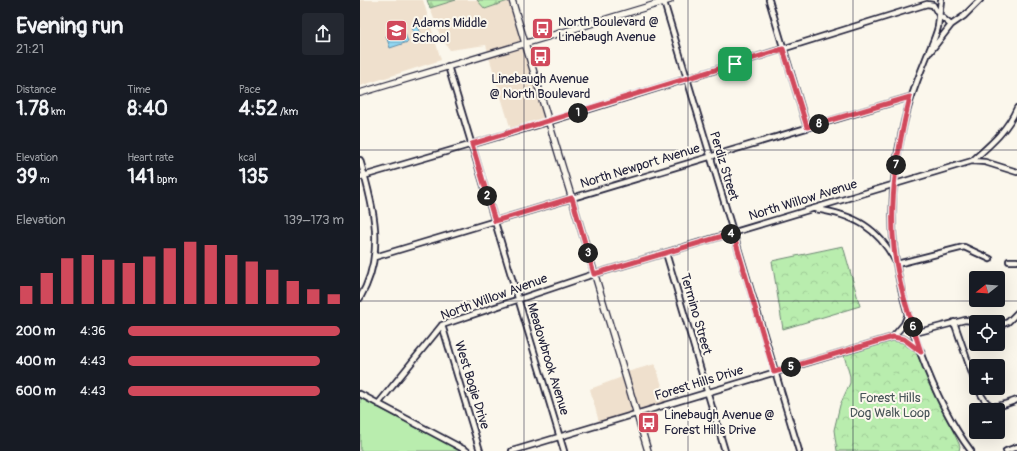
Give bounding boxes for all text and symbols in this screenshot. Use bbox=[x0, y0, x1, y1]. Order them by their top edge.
text: Evening run bbox=[16, 12, 124, 40]
button: share bbox=[302, 13, 344, 55]
place label: North Boulevard @ Linebaugh Avenue bbox=[558, 14, 659, 45]
place label: Adams Middle School bbox=[412, 15, 487, 46]
bus stop icon: North Boulevard @ Linebaugh Avenue bbox=[530, 16, 556, 42]
school or university icon: Adams Middle School bbox=[383, 17, 409, 43]
text: 21:21 bbox=[16, 41, 44, 57]
bus stop icon: Linebaugh Avenue @ North Boulevard bbox=[527, 44, 553, 70]
pin bbox=[718, 47, 752, 81]
icon: arrive bbox=[724, 53, 746, 75]
place label: Linebaugh Avenue @ North Boulevard bbox=[490, 71, 590, 102]
text: Distance bbox=[16, 83, 56, 96]
text: Time bbox=[127, 83, 150, 96]
text: Pace bbox=[239, 83, 260, 96]
text: 1.78 bbox=[16, 96, 49, 121]
text: 8:40 bbox=[127, 96, 168, 121]
text: 4:52 bbox=[239, 96, 278, 121]
pin: 1 bbox=[568, 103, 588, 123]
text: km bbox=[49, 105, 66, 118]
text: /km bbox=[278, 105, 298, 118]
text: 1 bbox=[576, 106, 580, 119]
pin: 8 bbox=[809, 114, 829, 134]
text: 8 bbox=[816, 117, 822, 130]
street label: Perdiz Street bbox=[706, 129, 742, 203]
street label: North Newport Avenue bbox=[578, 140, 702, 192]
text: Elevation bbox=[16, 151, 58, 164]
text: Heart rate bbox=[127, 151, 174, 164]
text: kcal bbox=[239, 151, 257, 164]
pin: 7 bbox=[886, 155, 906, 175]
text: 7 bbox=[893, 158, 899, 171]
text: 39 bbox=[16, 164, 37, 189]
text: 141 bbox=[127, 164, 155, 189]
text: 135 bbox=[239, 164, 268, 189]
text: m bbox=[37, 173, 50, 186]
text: bpm bbox=[155, 173, 177, 186]
street label: North Willow Avenue bbox=[747, 176, 860, 224]
pin: 2 bbox=[477, 186, 497, 206]
text: 2 bbox=[484, 189, 490, 202]
text: Elevation bbox=[16, 212, 66, 228]
text: 139–173 m bbox=[284, 212, 344, 228]
pin: 4 bbox=[721, 224, 741, 244]
text: 4 bbox=[728, 227, 734, 240]
pin: 3 bbox=[578, 243, 598, 263]
text: 3 bbox=[585, 246, 591, 259]
street label: North Willow Avenue bbox=[438, 270, 550, 324]
street label: Termino Street bbox=[677, 271, 715, 357]
north arrow bbox=[969, 271, 1005, 307]
map controls bbox=[969, 271, 1005, 439]
street label: Meadowbrook Avenue bbox=[523, 301, 573, 418]
button: locate bbox=[969, 315, 1005, 351]
pin: 6 bbox=[903, 317, 923, 337]
text: 6 bbox=[910, 320, 916, 333]
text: 200 m bbox=[16, 323, 55, 339]
text: 4:36 bbox=[80, 323, 106, 339]
street label: West Bogie Drive bbox=[451, 339, 493, 432]
text: 400 m bbox=[16, 353, 56, 369]
text: 4:43 bbox=[80, 353, 106, 369]
pin: 5 bbox=[781, 357, 801, 377]
button: + bbox=[969, 359, 1005, 395]
text: 5 bbox=[788, 360, 794, 373]
street label: Forest Hills Drive bbox=[653, 362, 746, 404]
text: 600 m bbox=[16, 383, 56, 399]
text: 4:43 bbox=[80, 383, 106, 399]
park label: Forest Hills Dog Walk Loop bbox=[850, 390, 930, 421]
button: − bbox=[969, 403, 1005, 439]
place label: Linebaugh Avenue @ Forest Hills Drive bbox=[664, 407, 775, 438]
bus stop icon: Linebaugh Avenue @ Forest Hills Drive bbox=[636, 409, 662, 435]

